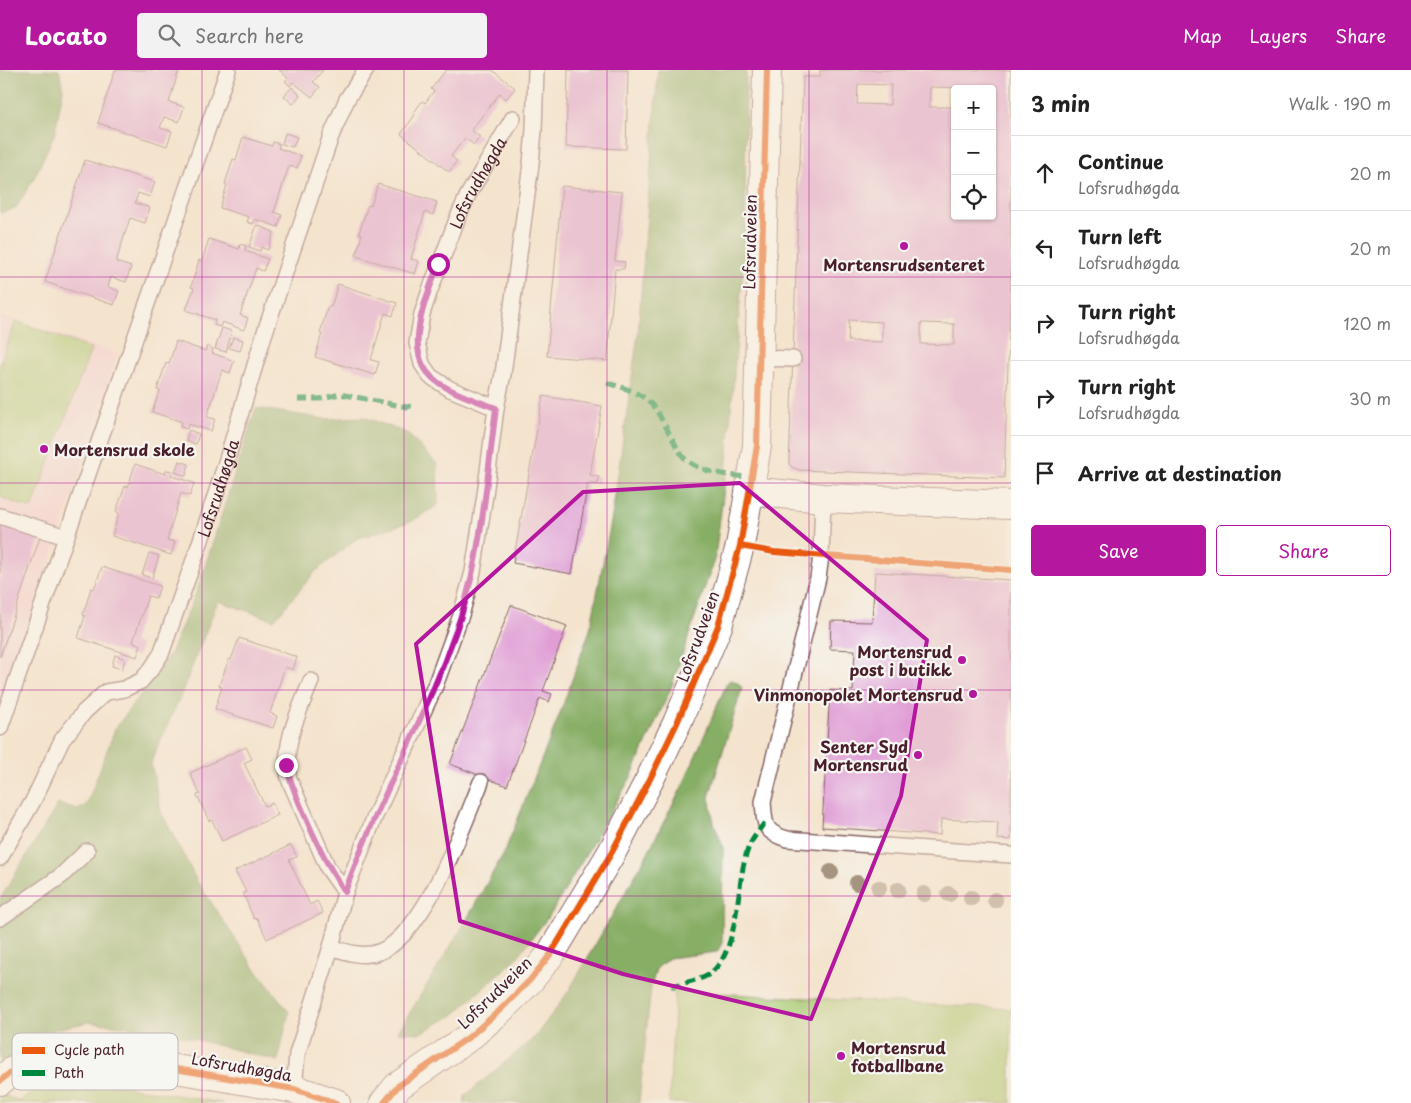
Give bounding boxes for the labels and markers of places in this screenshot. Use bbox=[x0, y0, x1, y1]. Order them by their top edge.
marker: Mortensrudsenteret bbox=[898, 240, 910, 252]
place label: Mortensrudsenteret bbox=[823, 252, 985, 276]
place label: Mortensrud skole bbox=[54, 437, 195, 461]
marker: Mortensrud skole bbox=[38, 443, 50, 455]
place label: Mortensrud post i butikk bbox=[849, 639, 952, 681]
marker: Mortensrud post i butikk bbox=[956, 654, 968, 666]
place label: Vinmonopolet Mortensrud bbox=[754, 682, 963, 706]
marker: Vinmonopolet Mortensrud bbox=[967, 688, 979, 700]
place label: Senter Syd Mortensrud bbox=[813, 734, 908, 776]
marker: Senter Syd Mortensrud bbox=[912, 749, 924, 761]
place label: Mortensrud fotballbane bbox=[851, 1035, 946, 1077]
marker: Mortensrud fotballbane bbox=[835, 1050, 847, 1062]

